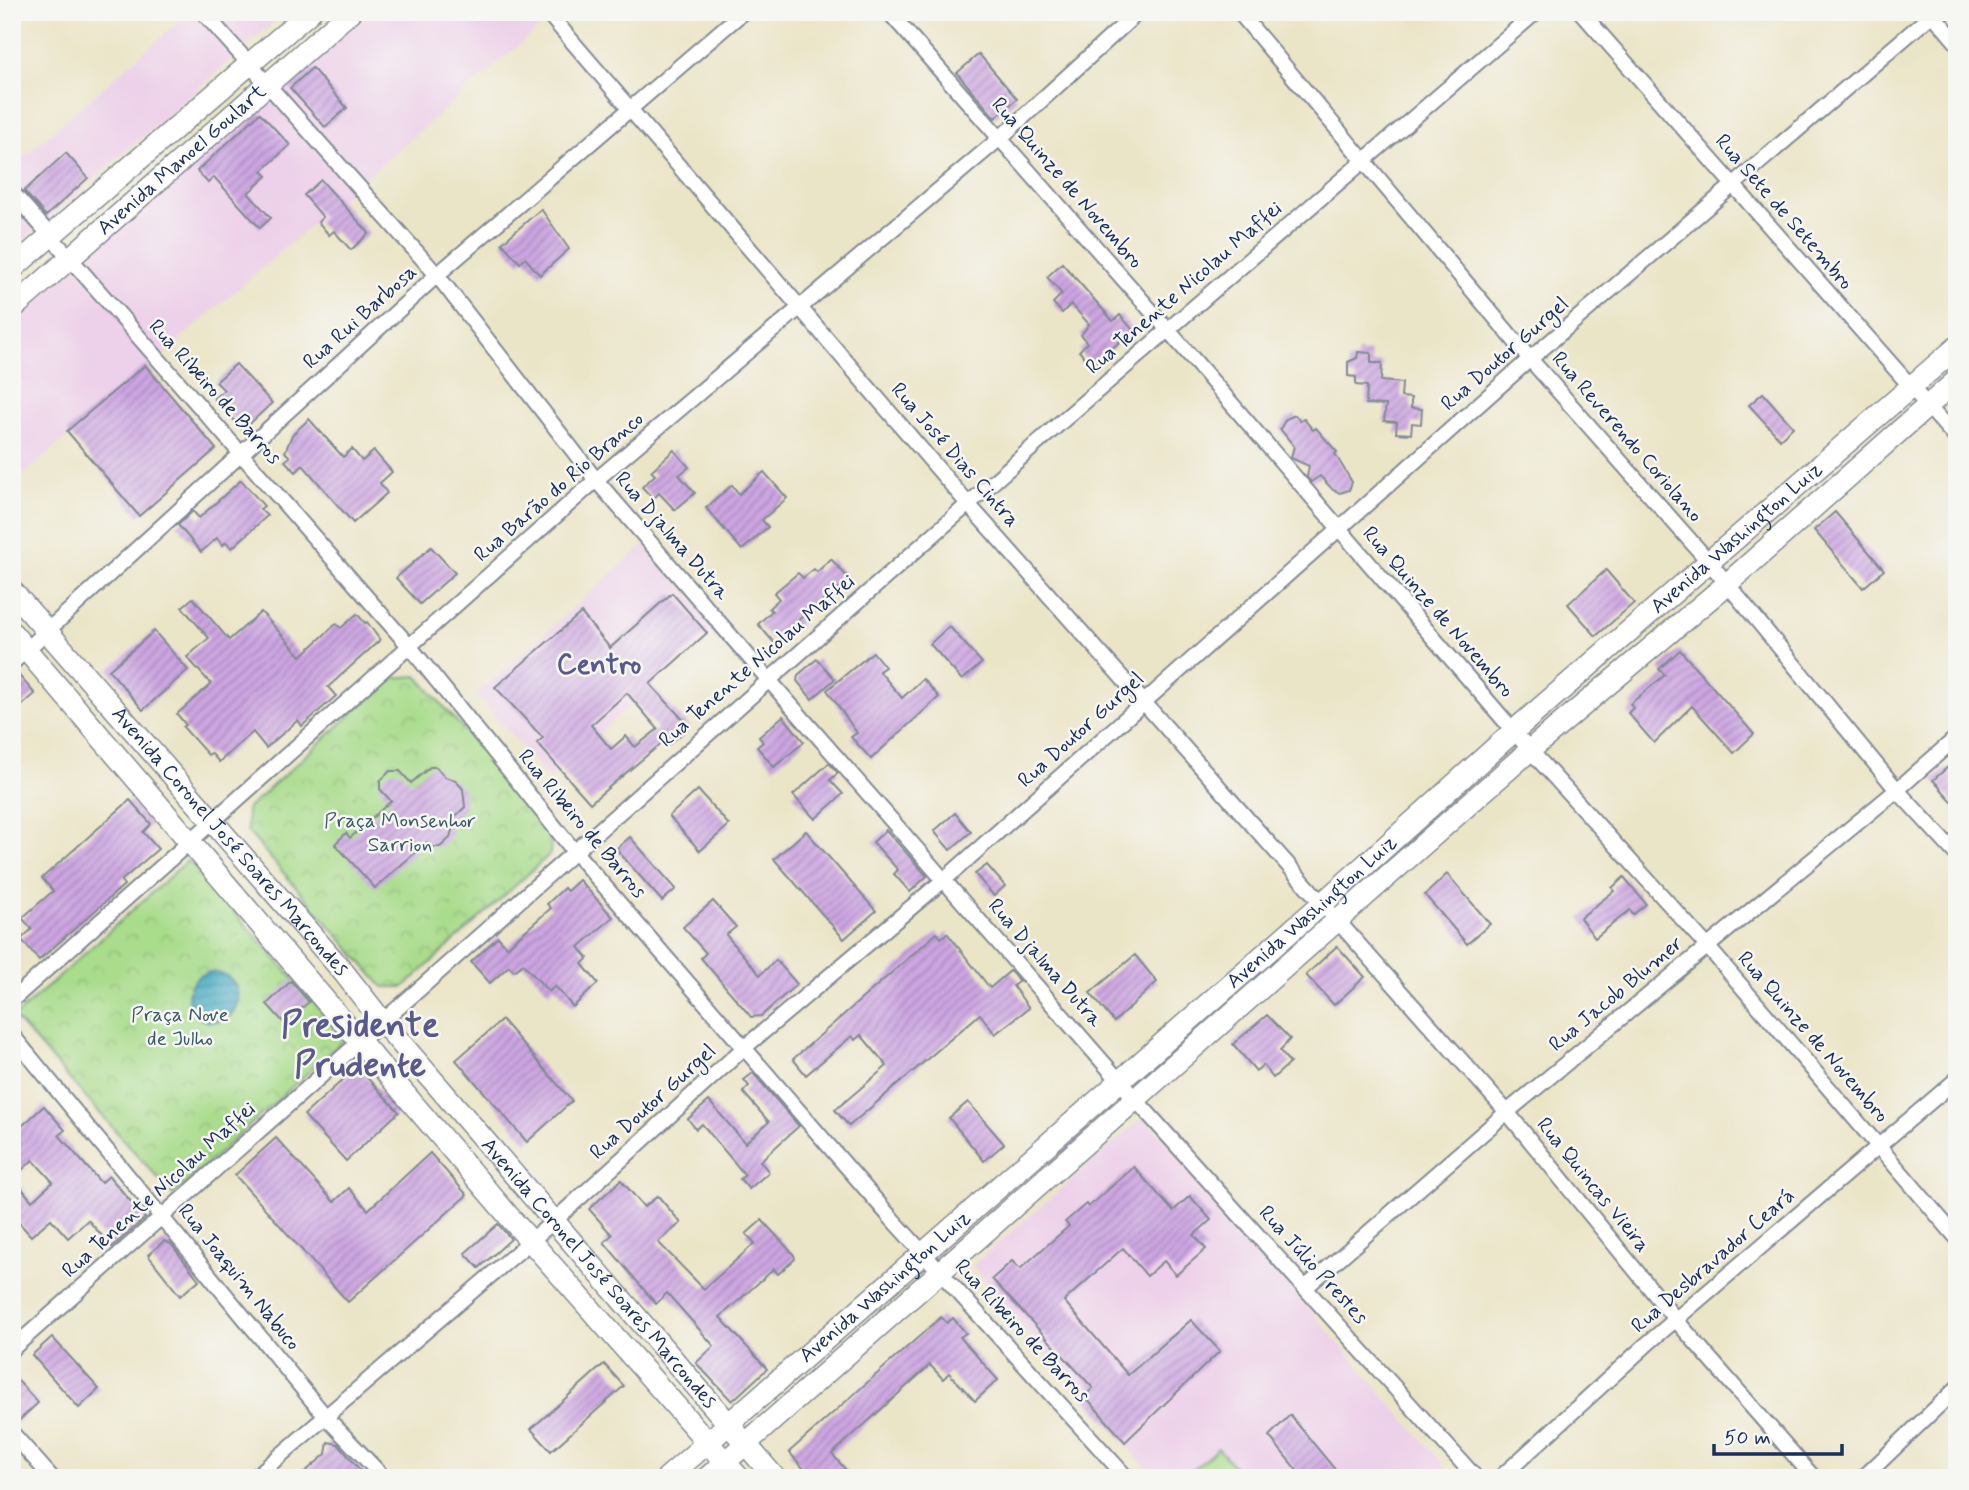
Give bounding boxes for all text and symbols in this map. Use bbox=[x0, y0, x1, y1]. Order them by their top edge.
street label: Avenida Manoel Goulart bbox=[91, 77, 273, 242]
street label: Rua Quinze de Novembro bbox=[985, 91, 1149, 275]
street label: Rua Sete de Setembro bbox=[1709, 128, 1859, 296]
street label: Rua Tenente Nicolau Maffei bbox=[1080, 195, 1288, 381]
street label: Rua Rui Barbosa bbox=[297, 258, 423, 376]
street label: Rua Doutor Gurgel bbox=[1435, 291, 1576, 418]
street label: Rua Ribeiro de Barros bbox=[142, 313, 288, 471]
street label: Rua Reverendo Coriolano bbox=[1545, 346, 1709, 528]
street label: Rua José Dias Cintra bbox=[884, 377, 1026, 533]
street label: Rua Barão do Rio Branco bbox=[468, 406, 650, 568]
street label: Avenida Washington Luiz bbox=[1645, 455, 1829, 620]
street label: Rua Djalma Dutra bbox=[608, 466, 736, 607]
street label: Rua Quinze de Novembro bbox=[1356, 520, 1520, 704]
street label: Rua Tenente Nicolau Maffei bbox=[653, 568, 861, 754]
district label: Centro bbox=[557, 647, 641, 684]
street label: Rua Doutor Gurgel bbox=[1012, 666, 1151, 795]
street label: Avenida Coronel José Soares Marcondes bbox=[105, 701, 355, 982]
street label: Rua Ribeiro de Barros bbox=[511, 743, 653, 905]
park label: Praça Monsenhor Sarrion bbox=[324, 807, 476, 859]
street label: Avenida Washington Luiz bbox=[1221, 829, 1403, 995]
street label: Rua Djalma Dutra bbox=[981, 893, 1109, 1034]
street label: Rua Jacob Blumer bbox=[1543, 930, 1689, 1058]
street label: Rua Quinze de Novembro bbox=[1731, 945, 1895, 1129]
park label: Praça Nove de Julho bbox=[131, 1001, 229, 1053]
district label: Presidente Prudente bbox=[281, 1003, 439, 1089]
street label: Rua Doutor Gurgel bbox=[584, 1038, 723, 1167]
street label: Rua Tenente Nicolau Maffei bbox=[56, 1095, 262, 1285]
street label: Rua Quincas Vieira bbox=[1530, 1112, 1656, 1258]
street label: Avenida Coronel José Soares Marcondes bbox=[475, 1132, 723, 1415]
street label: Rua Desbravador Ceará bbox=[1625, 1182, 1801, 1340]
street label: Rua Joaquim Nabuco bbox=[171, 1198, 307, 1356]
street label: Rua Júlio Prestes bbox=[1252, 1200, 1374, 1330]
street label: Avenida Washington Luiz bbox=[793, 1204, 977, 1370]
street label: Rua Ribeiro de Barros bbox=[948, 1253, 1096, 1409]
scale bar bbox=[1714, 1413, 1841, 1457]
text: 50 m bbox=[1724, 1424, 1771, 1452]

